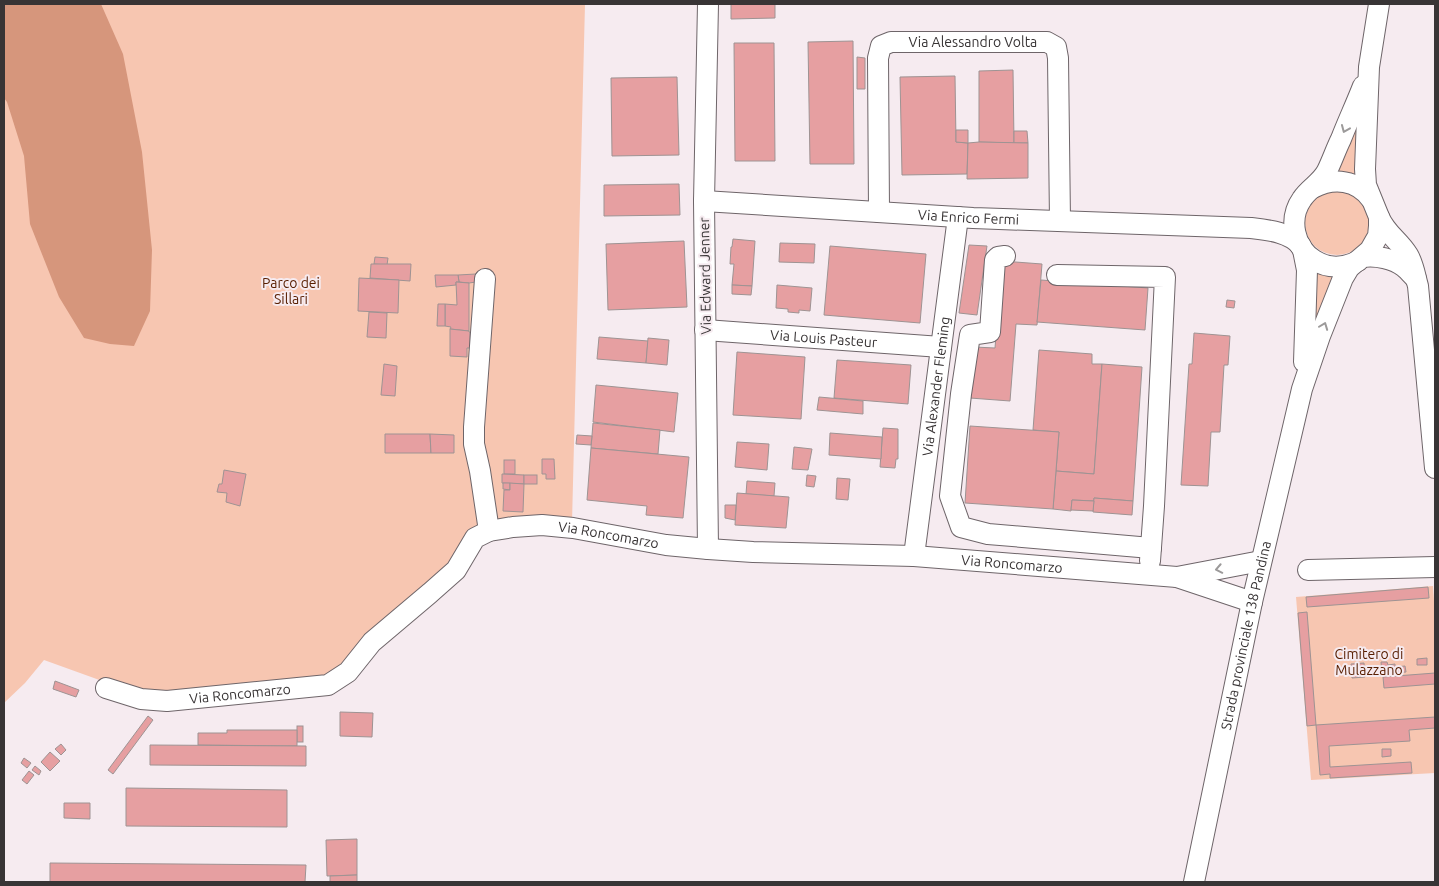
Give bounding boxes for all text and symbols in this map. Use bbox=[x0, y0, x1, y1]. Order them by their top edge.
street label: Via Alessandro Volta bbox=[908, 34, 1037, 50]
one-way arrow bbox=[1340, 124, 1351, 133]
street label: Via Enrico Fermi bbox=[917, 207, 1019, 228]
street label: Via Edward Jenner bbox=[696, 216, 714, 335]
park label: Parco dei Sillari bbox=[262, 275, 320, 307]
street label: Via Alexander Fleming bbox=[919, 316, 953, 457]
one-way arrow bbox=[1318, 322, 1328, 331]
street label: Via Louis Pasteur bbox=[770, 327, 878, 350]
street label: Via Roncomarzo bbox=[557, 519, 660, 552]
street label: Strada provinciale 138 Pandina bbox=[1218, 539, 1274, 731]
street label: Via Roncomarzo bbox=[961, 552, 1063, 576]
one-way arrow bbox=[1215, 563, 1223, 573]
park label: Cimitero di Mulazzano bbox=[1335, 646, 1403, 678]
street label: Via Roncomarzo bbox=[188, 681, 291, 707]

